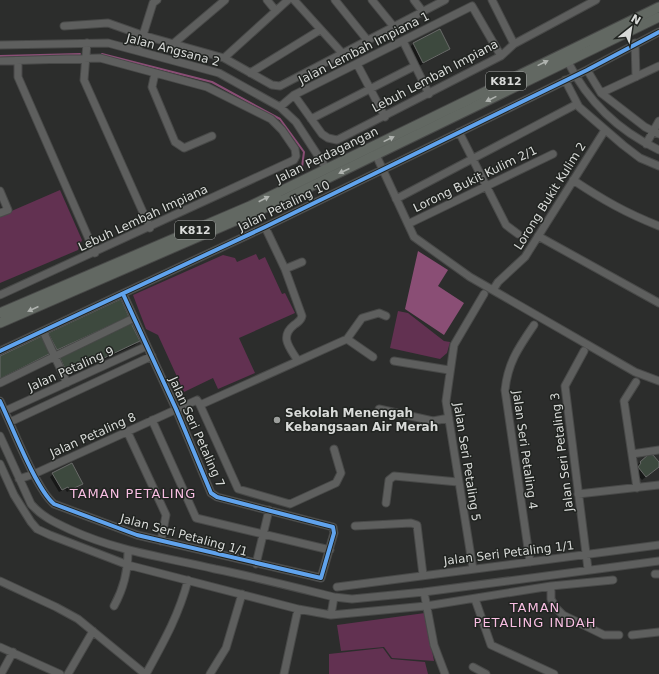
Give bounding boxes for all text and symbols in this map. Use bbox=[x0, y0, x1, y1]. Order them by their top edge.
north arrow bbox=[611, 8, 651, 48]
street label: Jalan Lembah Impiana 1 bbox=[295, 9, 432, 88]
text: N bbox=[629, 12, 643, 28]
street label: Jalan Angsana 2 bbox=[124, 30, 221, 69]
street label: Lebuh Lembah Impiana bbox=[369, 37, 501, 115]
one-way arrow bbox=[537, 60, 549, 66]
road number: K812 bbox=[486, 72, 526, 90]
one-way arrow bbox=[485, 96, 497, 102]
street label: Jalan Perdagangan bbox=[273, 124, 380, 186]
one-way arrow bbox=[383, 135, 394, 142]
street label: Lorong Bukit Kulim 2 bbox=[511, 140, 589, 252]
street label: Lorong Bukit Kulim 2/1 bbox=[411, 143, 539, 215]
one-way arrow bbox=[338, 168, 350, 174]
street label: Jalan Petaling 10 bbox=[235, 178, 332, 235]
street label: Lebuh Lembah Impiana bbox=[76, 182, 210, 254]
one-way arrow bbox=[259, 196, 270, 202]
road number: K812 bbox=[175, 221, 215, 239]
one-way arrow bbox=[26, 306, 38, 312]
street label: Jalan Petaling 9 bbox=[25, 344, 116, 395]
street label: Jalan Seri Petaling 7 bbox=[166, 374, 228, 490]
street label: Jalan Seri Petaling 4 bbox=[510, 389, 540, 510]
street label: Jalan Seri Petaling 3 bbox=[548, 392, 576, 513]
street label: Jalan Seri Petaling 5 bbox=[451, 401, 483, 522]
place label: Sekolah Menengah Kebangsaan Air Merah bbox=[285, 406, 438, 434]
street label: Jalan Petaling 8 bbox=[47, 410, 138, 461]
marker: Sekolah Menengah Kebangsaan Air Merah bbox=[272, 415, 282, 425]
district label: TAMAN PETALING bbox=[69, 486, 196, 501]
street label: Jalan Seri Petaling 1/1 bbox=[118, 511, 249, 559]
street label: Jalan Seri Petaling 1/1 bbox=[442, 538, 575, 568]
district label: TAMAN PETALING INDAH bbox=[474, 600, 596, 630]

